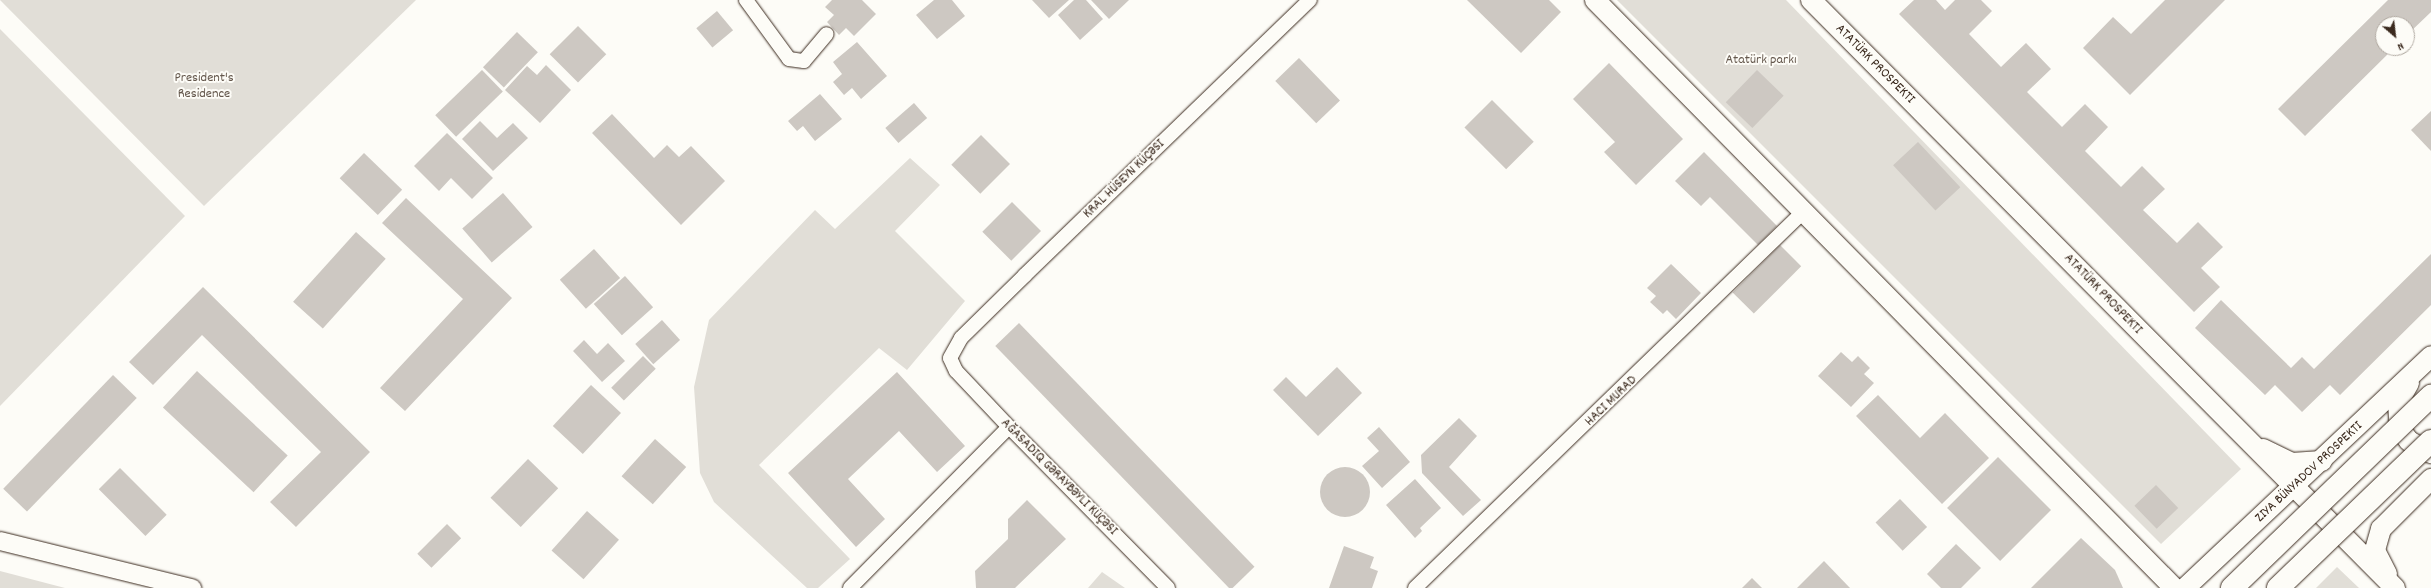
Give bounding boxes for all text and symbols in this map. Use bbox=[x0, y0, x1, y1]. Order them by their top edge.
north arrow bbox=[2375, 16, 2415, 56]
street label: ATATÜRK PROSPEKTI bbox=[1832, 21, 1918, 107]
text: N bbox=[2394, 37, 2406, 54]
park label: Atatürk parkı bbox=[1725, 52, 1797, 68]
park label: President's Residence bbox=[174, 70, 234, 102]
street label: KRAL HÜSEYN KÜÇƏSI bbox=[1080, 136, 1168, 222]
street label: ATATÜRK PROSPEKTI bbox=[2060, 250, 2146, 338]
street label: HACI MURAD bbox=[1581, 372, 1641, 430]
street label: AĞASADIQ GƏRAYBƏYLI KÜÇƏSI bbox=[997, 415, 1121, 539]
street label: ZIYA BÜNYADOV PROSPEKTI bbox=[2252, 418, 2366, 526]

